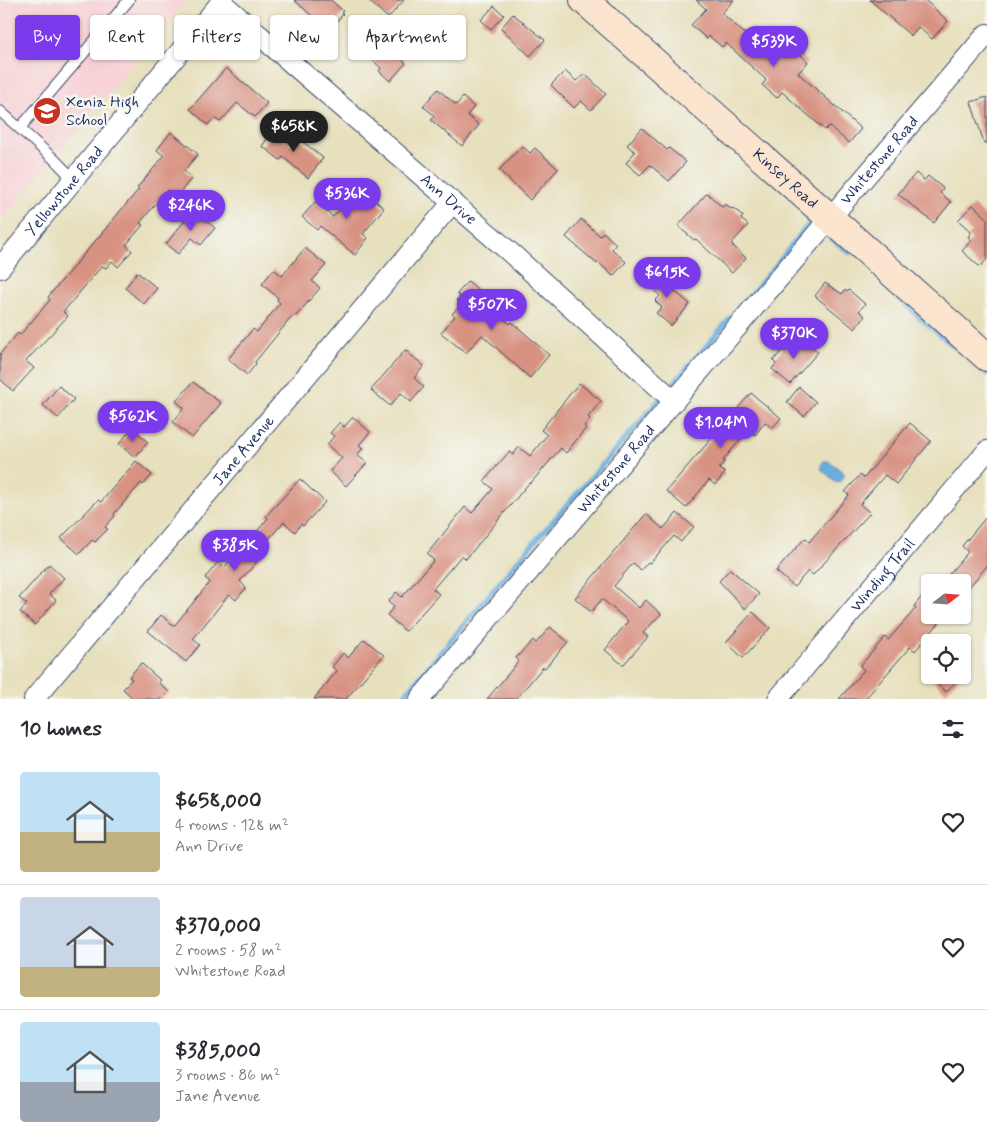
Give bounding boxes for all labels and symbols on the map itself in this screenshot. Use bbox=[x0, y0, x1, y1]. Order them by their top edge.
pin: $539K bbox=[739, 26, 809, 68]
place label: Xenia High School bbox=[66, 92, 139, 131]
school or university icon: Xenia High School bbox=[32, 96, 62, 126]
pin: $658K bbox=[259, 110, 329, 153]
street label: Whitestone Road bbox=[835, 111, 923, 209]
street label: Yellowstone Road bbox=[20, 141, 108, 241]
street label: Kinsey Road bbox=[748, 144, 823, 213]
street label: Ann Drive bbox=[416, 169, 481, 229]
pin: $536K bbox=[312, 178, 382, 220]
pin: $246K bbox=[156, 190, 226, 232]
pin: $615K bbox=[632, 256, 702, 299]
pin: $507K bbox=[457, 288, 527, 331]
pin: $370K bbox=[759, 318, 829, 360]
pin: $562K bbox=[98, 400, 168, 443]
pin: $1.04M bbox=[680, 406, 762, 449]
street label: Jane Avenue bbox=[208, 411, 279, 490]
street label: Whitestone Road bbox=[572, 420, 660, 518]
pin: $385K bbox=[200, 530, 270, 572]
street label: Winding Trail bbox=[845, 534, 920, 616]
north arrow bbox=[921, 574, 971, 624]

